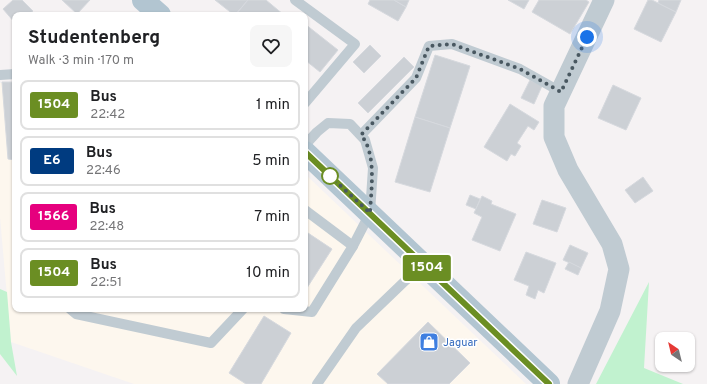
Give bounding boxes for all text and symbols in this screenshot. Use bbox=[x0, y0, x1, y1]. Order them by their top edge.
button: heart bbox=[250, 25, 292, 67]
text: Studentenberg bbox=[28, 26, 160, 50]
your location bbox=[577, 27, 597, 47]
text: Walk · 3 min · 170 m bbox=[28, 53, 134, 69]
text: Bus bbox=[90, 88, 117, 107]
text: 1504 bbox=[38, 96, 70, 113]
text: 1 min bbox=[256, 96, 290, 115]
text: 22:42 bbox=[90, 107, 125, 123]
text: Bus bbox=[86, 144, 113, 163]
text: E6 bbox=[43, 152, 61, 169]
text: 5 min bbox=[252, 152, 290, 171]
text: 22:46 bbox=[86, 163, 121, 179]
unlabelled marker bbox=[321, 167, 339, 185]
text: Bus bbox=[89, 200, 116, 219]
text: 1566 bbox=[38, 208, 69, 225]
text: 7 min bbox=[254, 208, 290, 227]
text: 22:48 bbox=[89, 219, 124, 235]
line badge: 1504 bbox=[399, 255, 455, 281]
text: Bus bbox=[90, 256, 117, 275]
text: 1504 bbox=[411, 259, 443, 276]
text: 1504 bbox=[38, 264, 70, 281]
text: 10 min bbox=[246, 264, 290, 283]
text: 22:51 bbox=[90, 275, 122, 291]
shop icon: Jaguar bbox=[418, 331, 440, 353]
north arrow bbox=[655, 332, 695, 372]
map controls bbox=[655, 332, 695, 372]
place label: Jaguar bbox=[443, 336, 478, 350]

